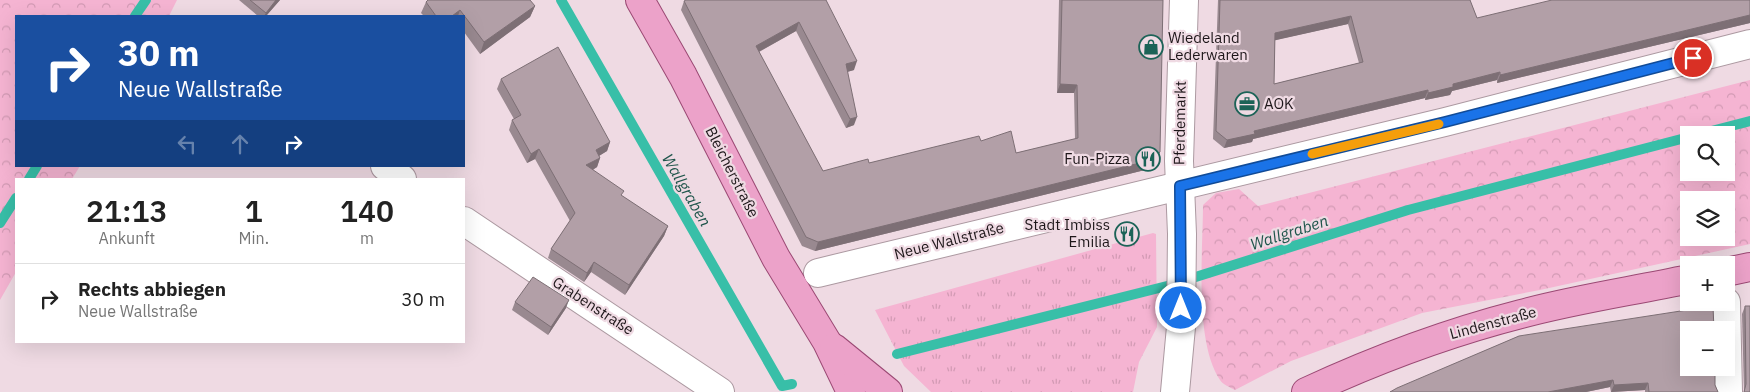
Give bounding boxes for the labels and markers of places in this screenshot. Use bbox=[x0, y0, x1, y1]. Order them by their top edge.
place label: Wiedeland Lederwaren bbox=[1168, 28, 1248, 64]
shop icon: Wiedeland Lederwaren bbox=[1138, 34, 1164, 60]
pin bbox=[1672, 37, 1714, 79]
office icon: AOK bbox=[1234, 91, 1260, 117]
place label: AOK bbox=[1264, 94, 1294, 113]
restaurant icon: Fun-Pizza bbox=[1135, 146, 1161, 172]
place label: Fun-Pizza bbox=[1064, 149, 1130, 168]
place label: Stadt Imbiss Emilia bbox=[1024, 215, 1110, 251]
restaurant icon: Stadt Imbiss Emilia bbox=[1114, 221, 1140, 247]

